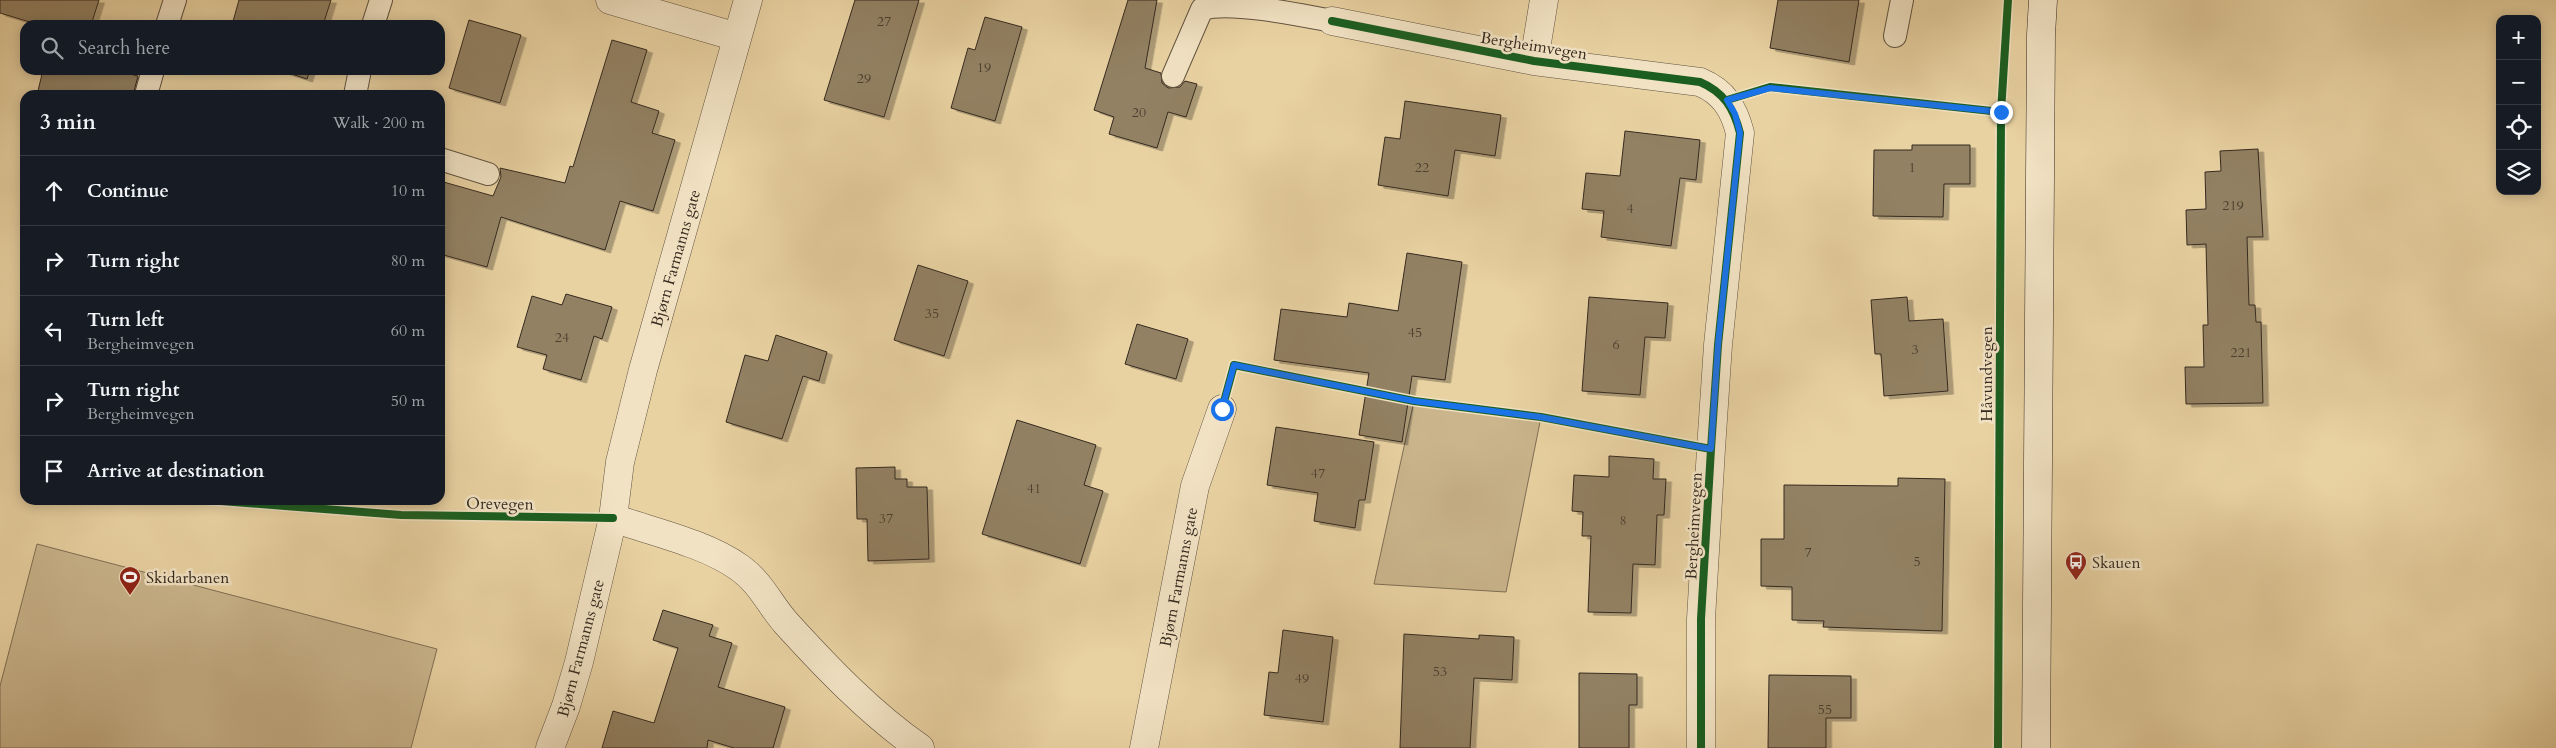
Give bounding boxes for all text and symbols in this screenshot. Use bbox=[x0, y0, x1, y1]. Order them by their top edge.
house number: 27 bbox=[877, 12, 891, 31]
map controls bbox=[2496, 15, 2541, 195]
button: + bbox=[2496, 15, 2541, 60]
search box bbox=[20, 20, 445, 75]
street label: Bergheimvegen bbox=[1479, 27, 1589, 65]
icon: search bbox=[38, 34, 66, 62]
text: Search here bbox=[78, 35, 170, 61]
house number: 19 bbox=[977, 58, 991, 77]
button: − bbox=[2496, 60, 2541, 105]
house number: 29 bbox=[857, 69, 871, 88]
route end bbox=[1990, 101, 2013, 124]
house number: 20 bbox=[1132, 103, 1146, 122]
button: locate bbox=[2496, 105, 2541, 150]
text: 3 min bbox=[40, 108, 96, 137]
text: Walk · 200 m bbox=[333, 112, 425, 134]
button: layers bbox=[2496, 150, 2541, 195]
house number: 22 bbox=[1415, 158, 1429, 177]
house number: 1 bbox=[1908, 158, 1916, 177]
icon: ahead bbox=[40, 177, 68, 205]
text: Continue bbox=[87, 178, 169, 204]
text: 10 m bbox=[391, 180, 425, 202]
street label: Bjørn Farmanns gate bbox=[646, 187, 706, 330]
house number: 219 bbox=[2222, 196, 2244, 215]
house number: 4 bbox=[1626, 199, 1634, 218]
icon: right bbox=[40, 247, 68, 275]
text: Turn right bbox=[87, 248, 179, 274]
text: 80 m bbox=[391, 250, 425, 272]
house number: 35 bbox=[925, 304, 939, 323]
text: Turn left bbox=[87, 307, 164, 333]
icon: left bbox=[40, 317, 68, 345]
text: 60 m bbox=[391, 320, 425, 342]
house number: 45 bbox=[1408, 323, 1422, 342]
street label: Håvundvegen bbox=[1976, 326, 1998, 422]
house number: 24 bbox=[555, 328, 569, 347]
text: Bergheimvegen bbox=[87, 333, 195, 355]
house number: 6 bbox=[1612, 335, 1620, 354]
house number: 3 bbox=[1911, 340, 1919, 359]
house number: 221 bbox=[2230, 343, 2252, 362]
text: Turn right bbox=[87, 377, 179, 403]
icon: right bbox=[40, 387, 68, 415]
text: 50 m bbox=[391, 390, 425, 412]
route start bbox=[1211, 398, 1234, 421]
text: Bergheimvegen bbox=[87, 403, 195, 425]
icon: arrive bbox=[40, 457, 68, 485]
text: Arrive at destination bbox=[87, 458, 264, 484]
house number: 47 bbox=[1311, 464, 1325, 483]
street label: Bergheimvegen bbox=[1680, 472, 1708, 580]
house number: 41 bbox=[1027, 479, 1041, 498]
street label: Orevegen bbox=[466, 492, 534, 516]
street label: Bjørn Farmanns gate bbox=[1155, 505, 1203, 649]
house number: 37 bbox=[879, 509, 893, 528]
house number: 8 bbox=[1619, 511, 1627, 530]
house number: 7 bbox=[1804, 543, 1812, 562]
bus stop icon: Skauen bbox=[2064, 550, 2088, 581]
house number: 5 bbox=[1913, 552, 1921, 571]
place label: Skauen bbox=[2092, 552, 2141, 574]
sports icon: Skidarbanen bbox=[118, 565, 142, 596]
place label: Skidarbanen bbox=[146, 567, 229, 589]
street label: Bjørn Farmanns gate bbox=[552, 577, 610, 720]
house number: 53 bbox=[1433, 662, 1447, 681]
house number: 49 bbox=[1295, 669, 1309, 688]
house number: 55 bbox=[1818, 700, 1832, 719]

